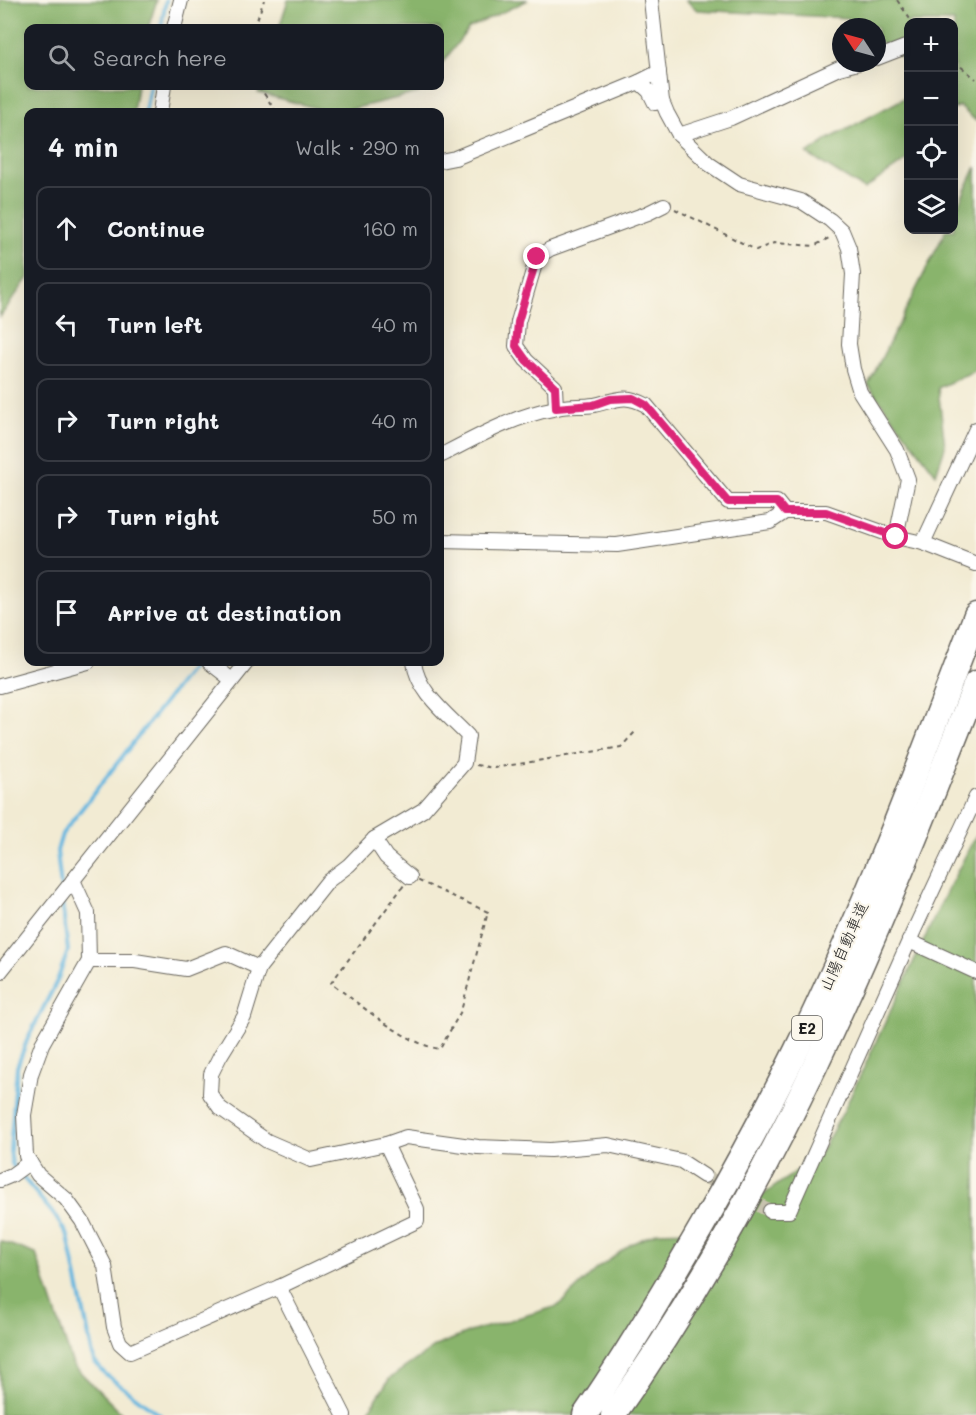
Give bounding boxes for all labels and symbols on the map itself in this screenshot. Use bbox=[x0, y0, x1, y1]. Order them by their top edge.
north arrow bbox=[832, 18, 886, 72]
route end bbox=[523, 243, 549, 269]
route start bbox=[882, 523, 908, 549]
street label: 山陽自動車道 bbox=[814, 898, 872, 994]
road number: E2 bbox=[792, 1016, 822, 1040]

